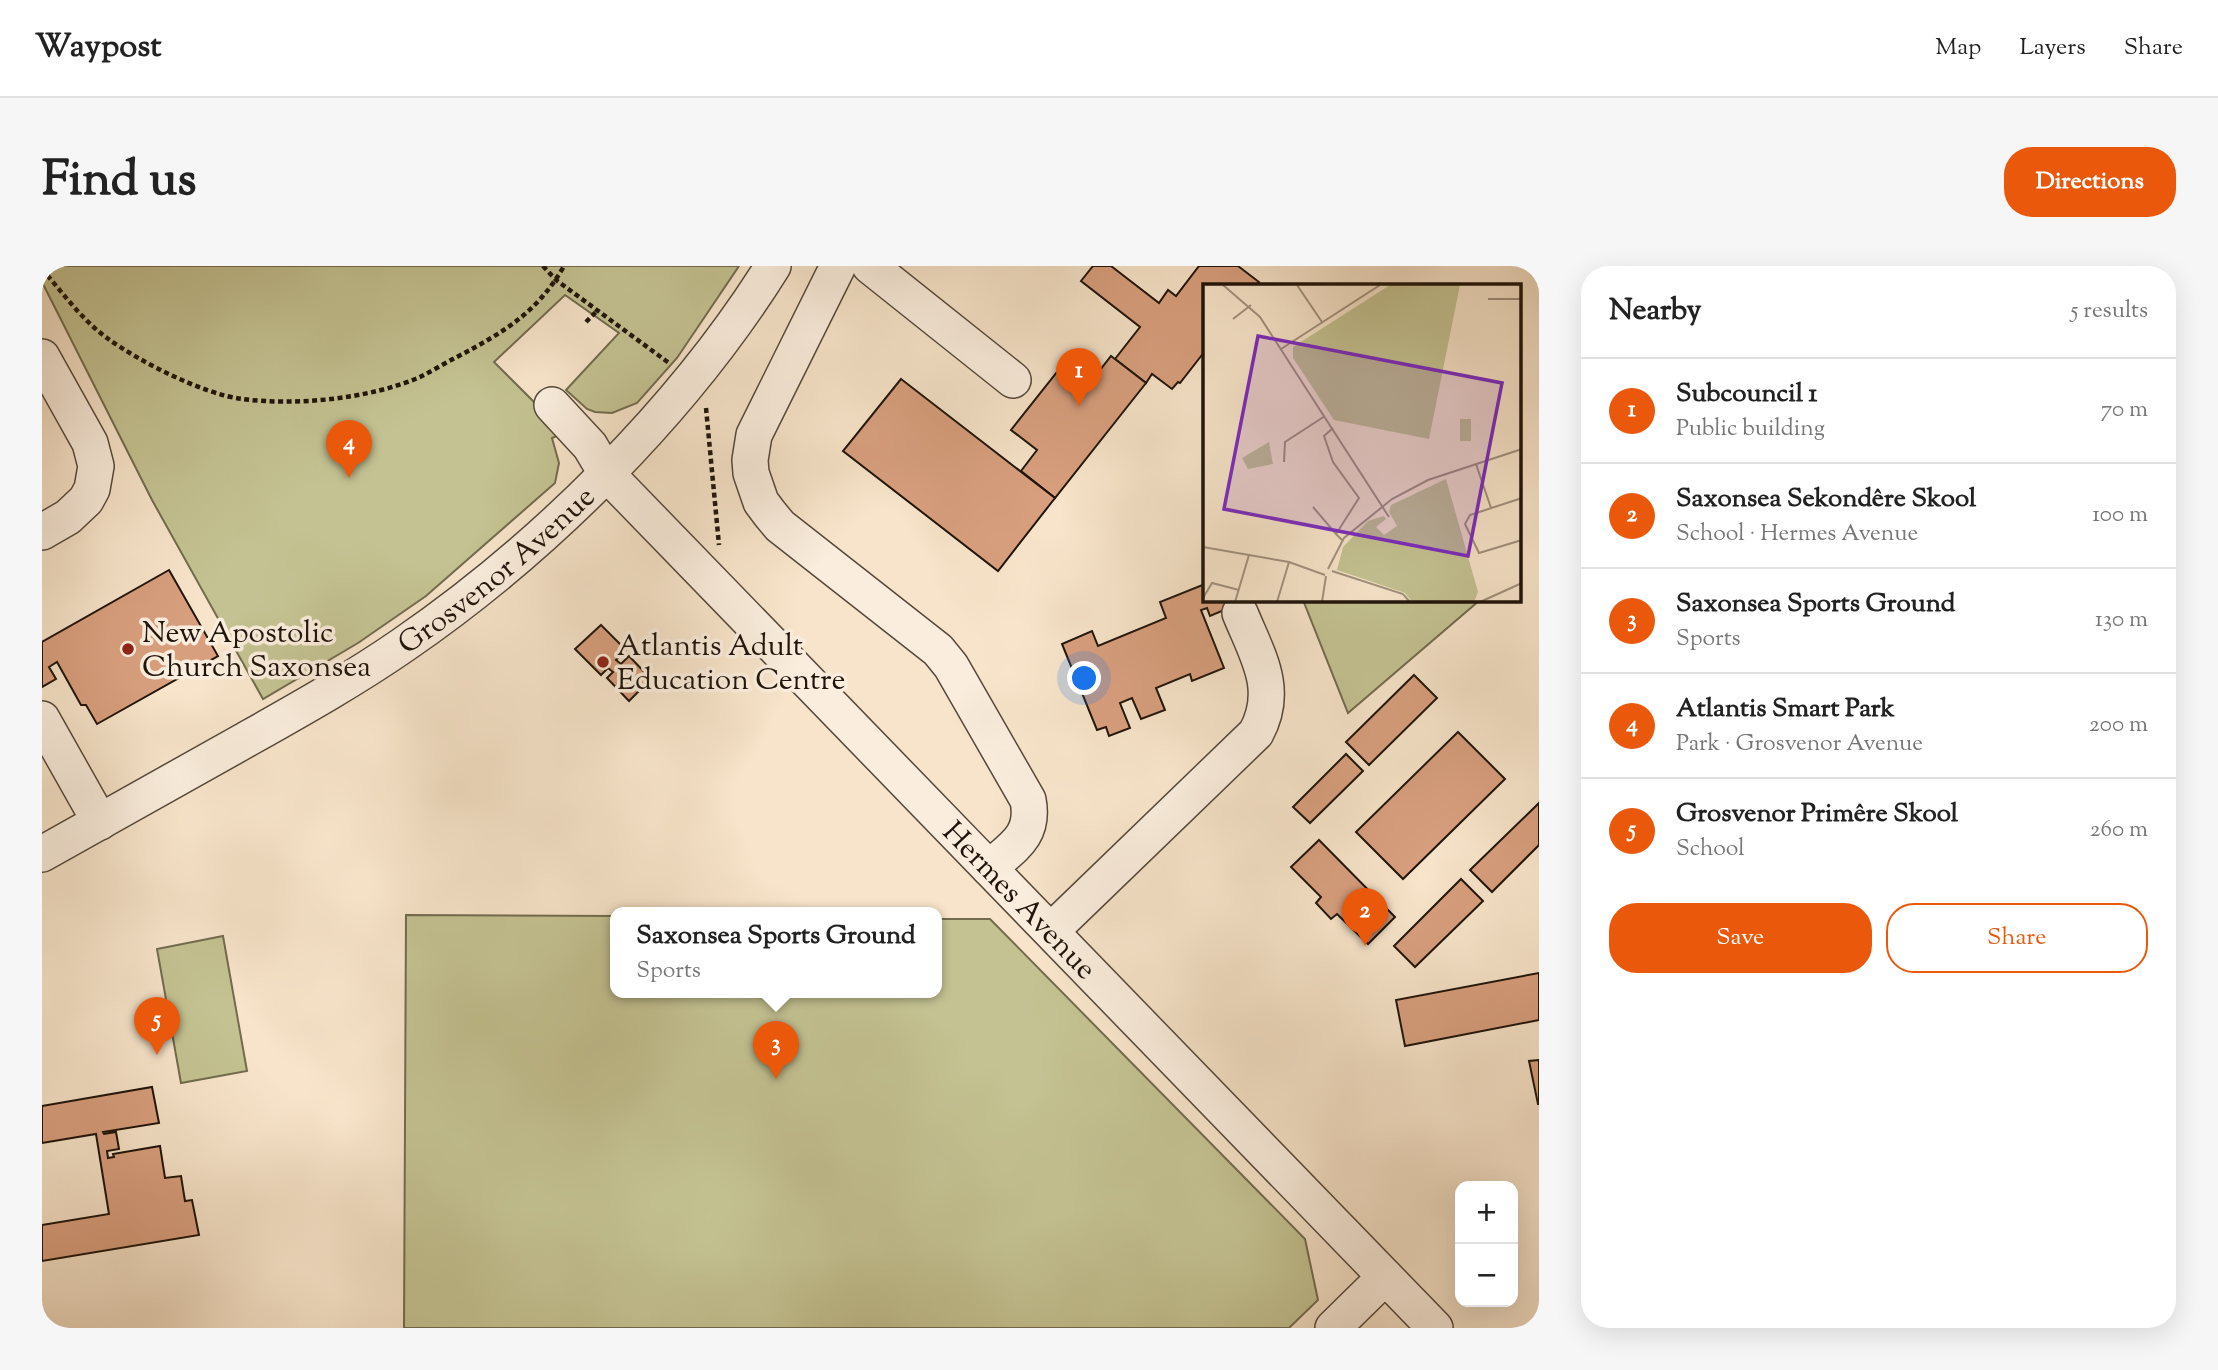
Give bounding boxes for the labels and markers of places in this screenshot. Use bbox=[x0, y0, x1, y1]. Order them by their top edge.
pin: 1 bbox=[1056, 348, 1102, 406]
pin: 4 bbox=[326, 420, 372, 478]
place label: New Apostolic Church Saxonsea bbox=[142, 613, 371, 690]
place label: Atlantis Adult Education Centre bbox=[617, 626, 846, 703]
marker: New Apostolic Church Saxonsea bbox=[120, 641, 136, 657]
marker: Atlantis Adult Education Centre bbox=[595, 654, 611, 670]
pin: 2 bbox=[1342, 888, 1388, 946]
pin: 5 bbox=[134, 997, 180, 1055]
pin: 3 bbox=[753, 1021, 799, 1079]

